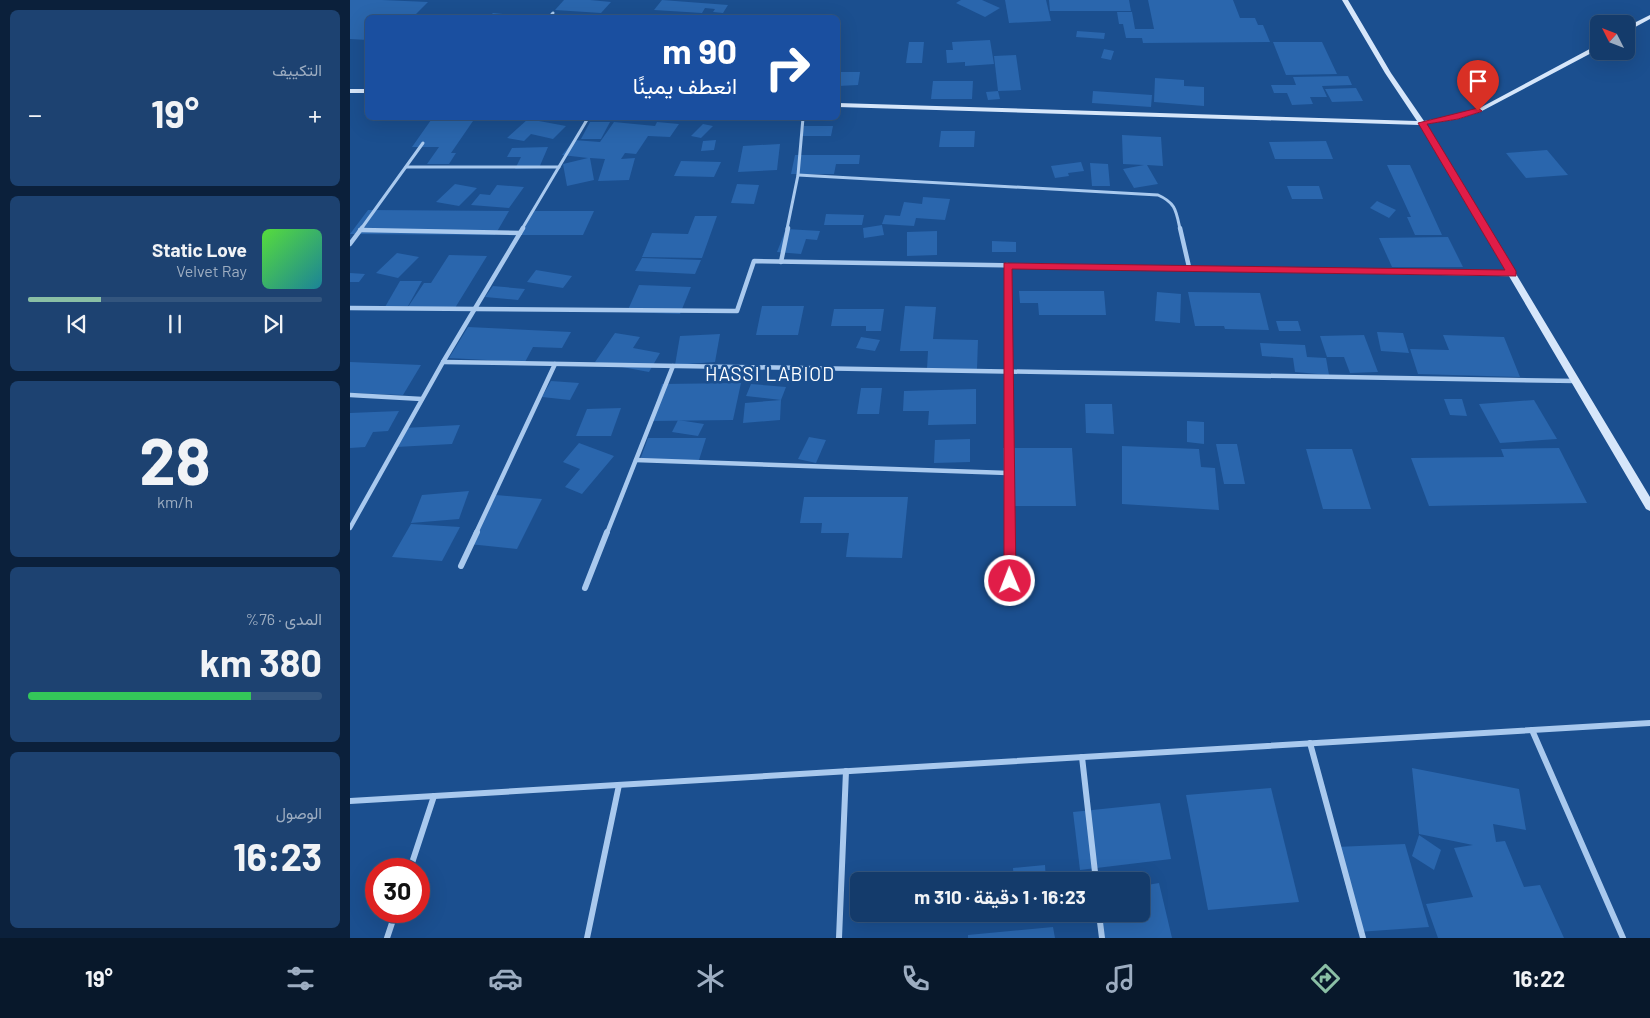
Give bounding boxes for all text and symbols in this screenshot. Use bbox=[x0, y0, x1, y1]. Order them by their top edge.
north arrow bbox=[1590, 15, 1635, 60]
map controls bbox=[1590, 15, 1635, 60]
text: 90 m bbox=[662, 29, 737, 71]
icon: right bbox=[755, 35, 820, 100]
text: التكييف bbox=[272, 60, 322, 79]
pin bbox=[1457, 60, 1499, 111]
icon: arrive bbox=[1464, 67, 1492, 95]
text: انعطف يمينًا bbox=[633, 72, 737, 98]
text: 19° bbox=[151, 90, 199, 136]
text: − bbox=[28, 97, 42, 131]
text: + bbox=[308, 97, 322, 131]
text: Static Love bbox=[152, 238, 247, 261]
text: Velvet Ray bbox=[176, 261, 247, 280]
icon: previous bbox=[63, 310, 91, 338]
icon: pause bbox=[161, 310, 189, 338]
icon: next bbox=[259, 310, 287, 338]
district label: HASSI LABIOD bbox=[705, 362, 835, 385]
text: 28 bbox=[139, 420, 211, 498]
text: km/h bbox=[157, 492, 193, 511]
position arrow bbox=[983, 554, 1035, 606]
text: المدى · 76% bbox=[246, 609, 322, 628]
text: 380 km bbox=[200, 639, 322, 685]
text: الوصول bbox=[276, 803, 322, 822]
text: 16:23 bbox=[233, 833, 322, 879]
speed limit sign: 30 bbox=[365, 858, 430, 923]
text: 16:23 · 1 دقيقة · 310 m bbox=[914, 885, 1086, 908]
icon: filters bbox=[283, 961, 318, 996]
icon: car bbox=[488, 961, 523, 996]
icon: climate bbox=[693, 961, 728, 996]
icon: phone bbox=[898, 961, 933, 996]
icon: music bbox=[1103, 961, 1138, 996]
icon: directions bbox=[1308, 961, 1343, 996]
text: 19° bbox=[85, 965, 113, 991]
text: 16:22 bbox=[1513, 965, 1565, 991]

